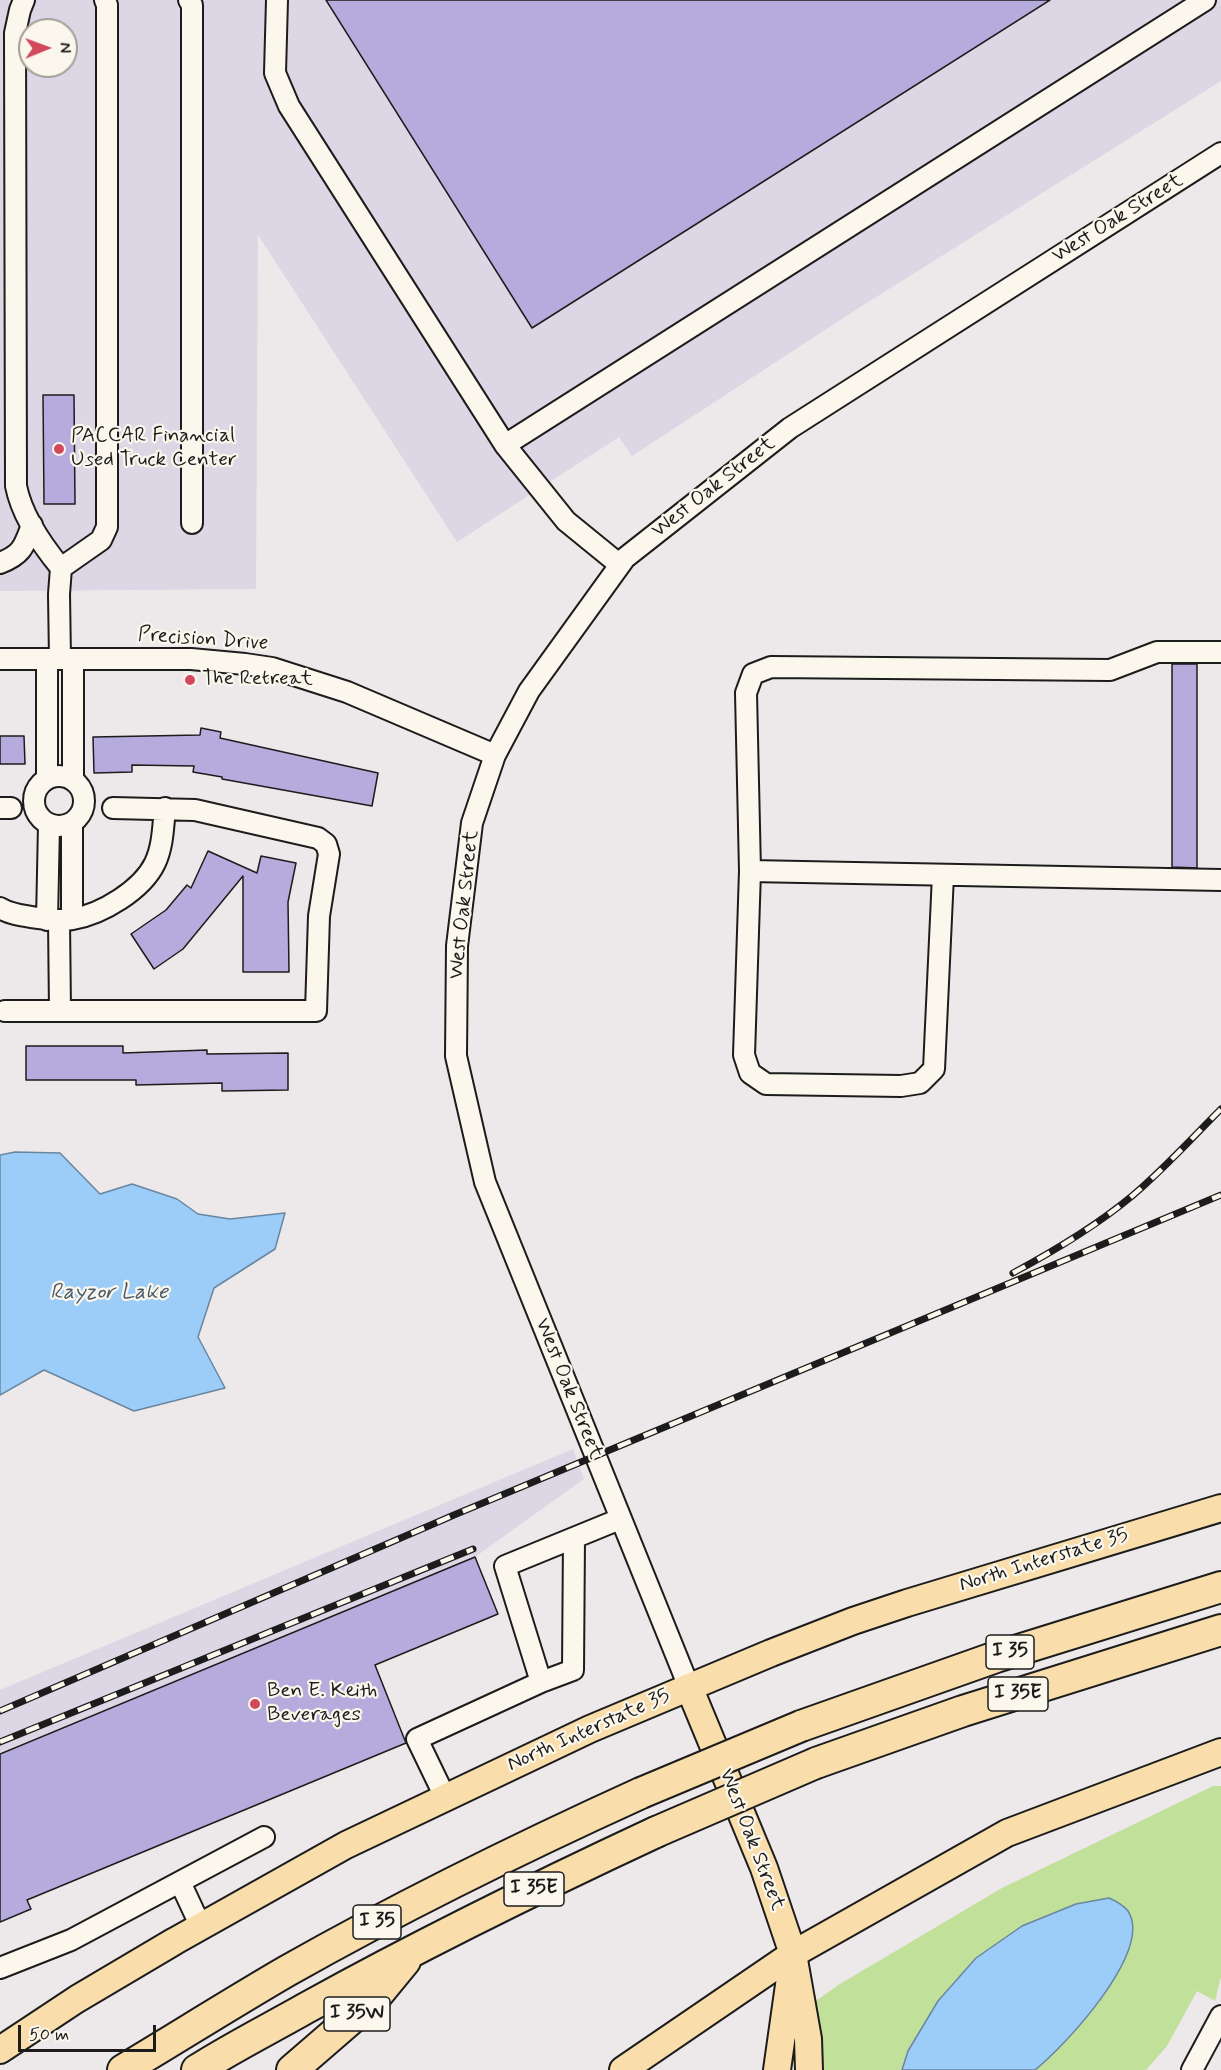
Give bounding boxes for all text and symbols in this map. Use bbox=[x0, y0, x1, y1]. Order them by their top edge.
north arrow bbox=[18, 18, 78, 78]
text: N bbox=[54, 42, 75, 53]
street label: West Oak Street bbox=[1048, 169, 1188, 269]
place label: PACCAR Financial Used Truck Center bbox=[71, 424, 237, 474]
street label: West Oak Street bbox=[647, 432, 781, 544]
marker: PACCAR Financial Used Truck Center bbox=[52, 442, 66, 456]
street label: Precision Drive bbox=[137, 623, 269, 657]
place label: The Retreat bbox=[202, 667, 313, 693]
marker: The Retreat bbox=[183, 673, 197, 687]
street label: West Oak Street bbox=[445, 829, 485, 981]
water label: Rayzor Lake bbox=[50, 1280, 168, 1306]
street label: West Oak Street bbox=[528, 1315, 608, 1463]
street label: North Interstate 35 bbox=[956, 1523, 1132, 1599]
road number: I 35 bbox=[986, 1635, 1034, 1669]
road number: I 35E bbox=[988, 1677, 1048, 1711]
place label: Ben E. Keith Beverages bbox=[267, 1679, 377, 1729]
street label: North Interstate 35 bbox=[504, 1684, 674, 1778]
marker: Ben E. Keith Beverages bbox=[248, 1697, 262, 1711]
street label: West Oak Street bbox=[712, 1766, 790, 1914]
road number: I 35E bbox=[504, 1872, 564, 1906]
road number: I 35 bbox=[353, 1905, 401, 1939]
road number: I 35W bbox=[324, 1997, 390, 2031]
scale bar bbox=[21, 2013, 159, 2051]
text: 50 m bbox=[29, 2023, 69, 2047]

